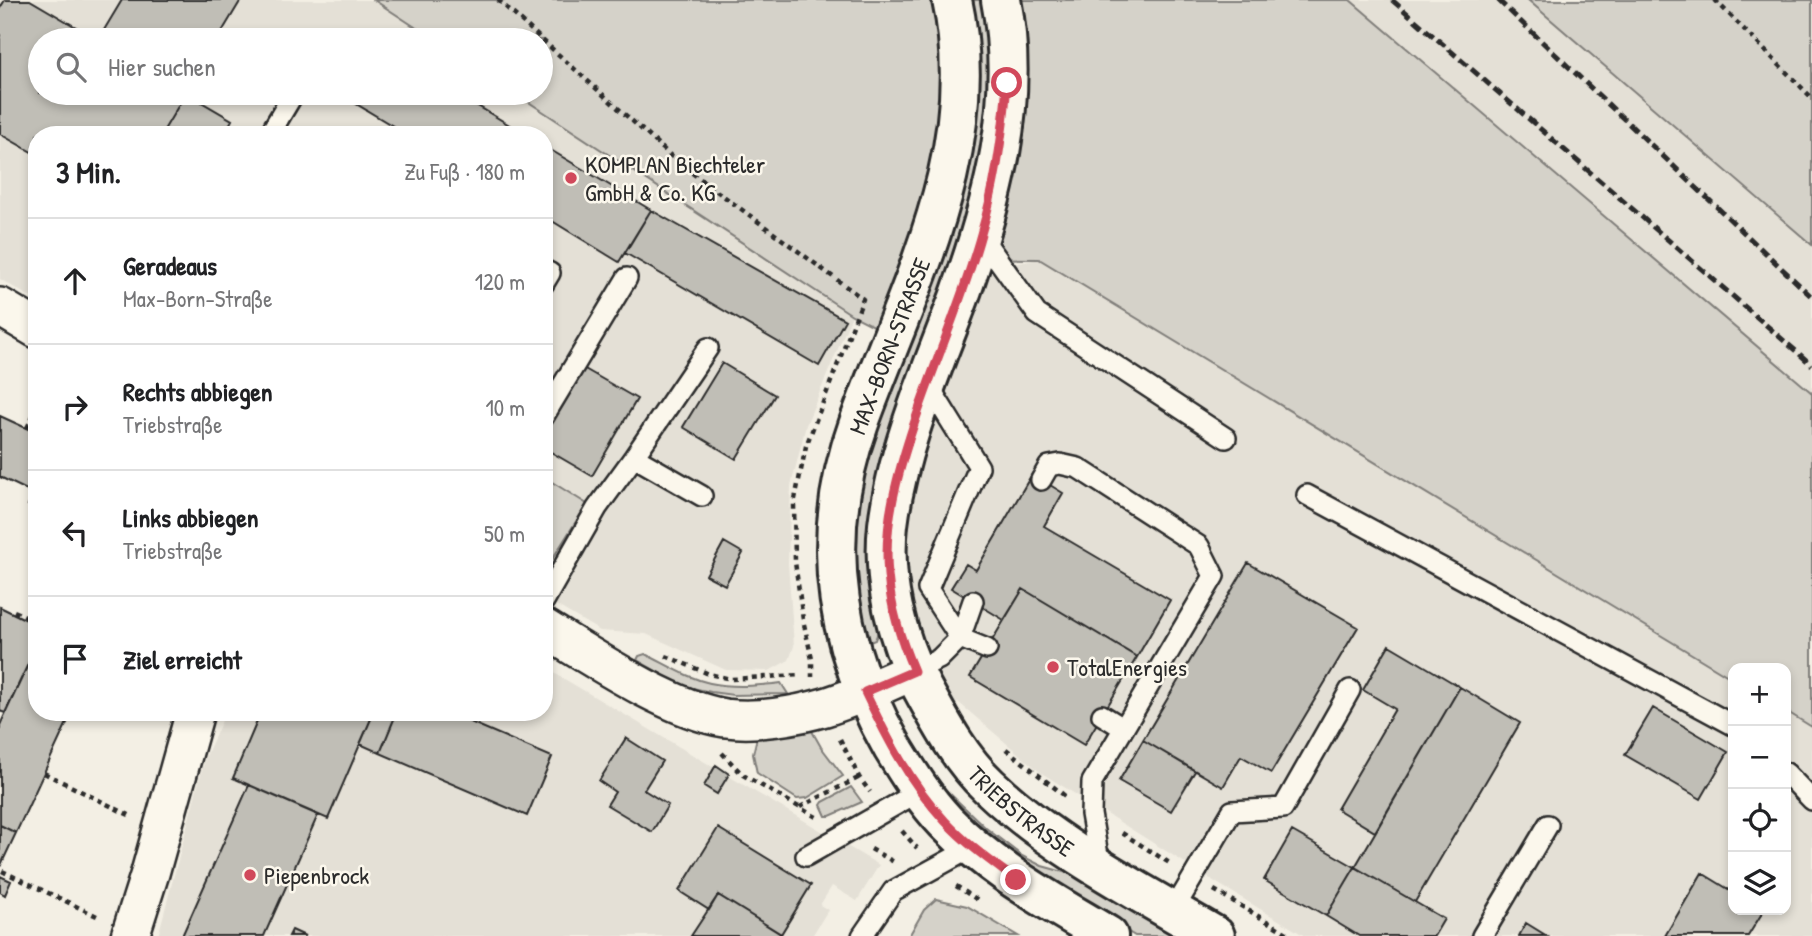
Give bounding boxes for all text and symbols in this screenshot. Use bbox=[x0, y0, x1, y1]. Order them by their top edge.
search box bbox=[28, 28, 553, 105]
icon: search bbox=[52, 48, 90, 86]
text: Hier suchen bbox=[108, 49, 216, 84]
route start bbox=[991, 67, 1022, 98]
place label: KOMPLAN Biechteler GmbH & Co. KG bbox=[585, 148, 765, 208]
text: 3 Min. bbox=[56, 152, 121, 192]
text: Zu Fuß · 180 m bbox=[404, 156, 525, 187]
marker: KOMPLAN Biechteler GmbH & Co. KG bbox=[563, 170, 579, 186]
text: Geradeaus bbox=[123, 248, 217, 283]
street label: MAX-BORN-STRASSE bbox=[841, 253, 937, 439]
icon: ahead bbox=[56, 262, 94, 300]
text: 120 m bbox=[475, 266, 525, 297]
text: Max-Born-Straße bbox=[123, 283, 272, 314]
text: Rechts abbiegen bbox=[123, 374, 273, 409]
icon: right bbox=[56, 388, 94, 426]
text: 10 m bbox=[485, 392, 525, 423]
text: Triebstraße bbox=[123, 409, 222, 440]
text: Links abbiegen bbox=[123, 500, 259, 535]
icon: left bbox=[56, 514, 94, 552]
text: 50 m bbox=[484, 518, 525, 549]
text: Triebstraße bbox=[123, 535, 222, 566]
icon: arrive bbox=[56, 640, 94, 678]
text: Ziel erreicht bbox=[123, 642, 242, 677]
place label: TotalEnergies bbox=[1067, 651, 1187, 683]
marker: TotalEnergies bbox=[1045, 659, 1061, 675]
map controls bbox=[1728, 663, 1791, 915]
button: + bbox=[1728, 663, 1791, 726]
button: − bbox=[1728, 726, 1791, 789]
street label: TRIEBSTRASSE bbox=[961, 759, 1081, 864]
button: locate bbox=[1728, 789, 1791, 852]
button: layers bbox=[1728, 852, 1791, 915]
place label: Piepenbrock bbox=[264, 859, 369, 891]
route end bbox=[1000, 864, 1031, 895]
marker: Piepenbrock bbox=[242, 867, 258, 883]

